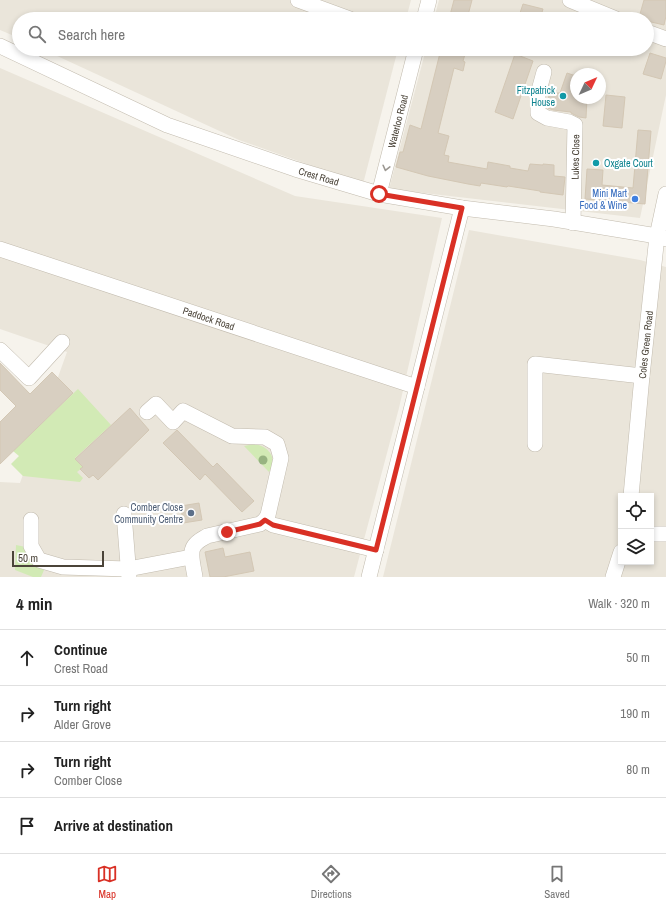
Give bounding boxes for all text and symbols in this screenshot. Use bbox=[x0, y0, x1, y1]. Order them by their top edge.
search box bbox=[12, 12, 654, 56]
icon: search bbox=[26, 23, 48, 45]
text: Search here bbox=[58, 24, 125, 45]
north arrow bbox=[570, 68, 606, 104]
place label: Fitzpatrick House bbox=[517, 84, 556, 109]
marker: Fitzpatrick House bbox=[558, 91, 568, 101]
street label: Waterloo Road bbox=[385, 93, 411, 149]
street label: Lukes Close bbox=[569, 134, 582, 180]
place label: Oxgate Court bbox=[604, 157, 653, 170]
marker: Oxgate Court bbox=[591, 158, 601, 168]
street label: Crest Road bbox=[297, 164, 340, 189]
one-way arrow bbox=[382, 164, 391, 171]
route start bbox=[370, 185, 388, 203]
place label: Mini Mart Food & Wine bbox=[580, 187, 628, 212]
marker: Mini Mart Food & Wine bbox=[630, 194, 640, 204]
street label: Paddock Road bbox=[181, 304, 236, 333]
street label: Coles Green Road bbox=[636, 310, 656, 379]
map controls bbox=[618, 493, 654, 565]
button: locate bbox=[618, 493, 654, 529]
place label: Comber Close Community Centre bbox=[114, 501, 183, 526]
marker: Comber Close Community Centre bbox=[186, 508, 196, 518]
route end bbox=[218, 523, 236, 541]
button: layers bbox=[618, 529, 654, 565]
scale bar bbox=[12, 549, 104, 568]
text: 50 m bbox=[18, 551, 38, 565]
text: 4 min bbox=[16, 592, 52, 615]
text: Walk · 320 m bbox=[588, 595, 650, 612]
text: Continue bbox=[54, 639, 107, 660]
icon: ahead bbox=[16, 647, 38, 669]
text: 50 m bbox=[626, 649, 650, 666]
text: Crest Road bbox=[54, 660, 108, 677]
text: Turn right bbox=[54, 695, 111, 716]
icon: right bbox=[16, 703, 38, 725]
text: 190 m bbox=[620, 705, 650, 722]
text: Alder Grove bbox=[54, 716, 111, 733]
text: Turn right bbox=[54, 751, 111, 772]
icon: right bbox=[16, 759, 38, 781]
text: 80 m bbox=[626, 761, 650, 778]
text: Comber Close bbox=[54, 772, 122, 789]
icon: arrive bbox=[16, 815, 38, 837]
text: Arrive at destination bbox=[54, 815, 173, 836]
tab: Map bbox=[96, 863, 118, 901]
tab: Directions bbox=[311, 863, 352, 901]
tab: Saved bbox=[544, 863, 570, 901]

